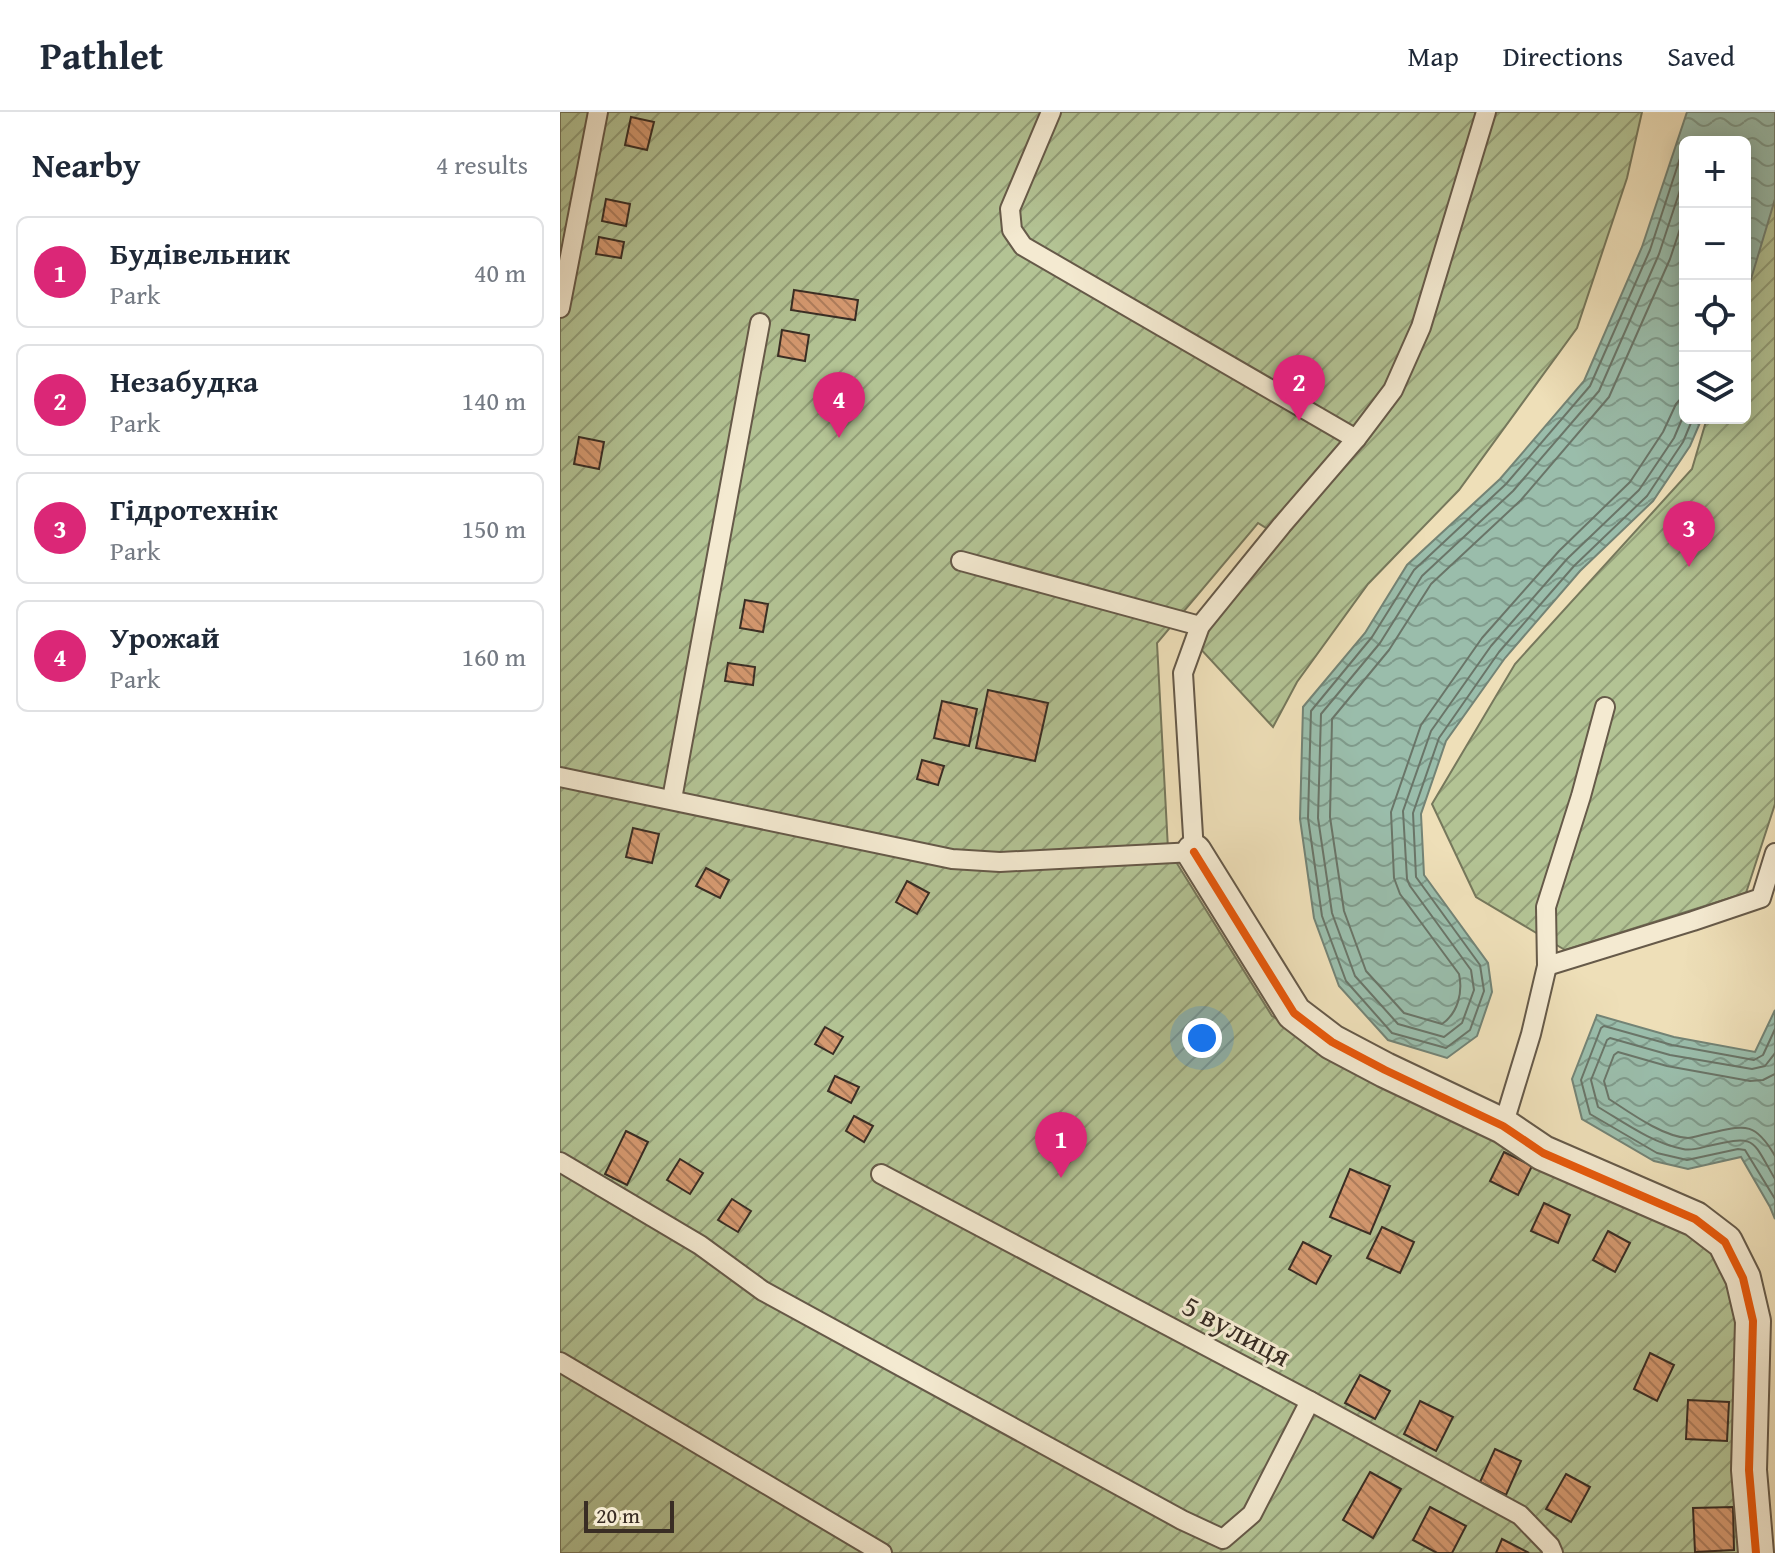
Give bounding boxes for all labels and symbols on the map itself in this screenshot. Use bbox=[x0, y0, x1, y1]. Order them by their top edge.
pin: 2 bbox=[1273, 355, 1325, 421]
pin: 4 bbox=[813, 372, 865, 438]
pin: 3 bbox=[1663, 501, 1715, 567]
your location bbox=[1182, 1018, 1222, 1058]
pin: 1 bbox=[1035, 1112, 1087, 1178]
street label: 5 вулиця bbox=[1175, 1283, 1299, 1377]
scale bar bbox=[584, 1497, 674, 1533]

